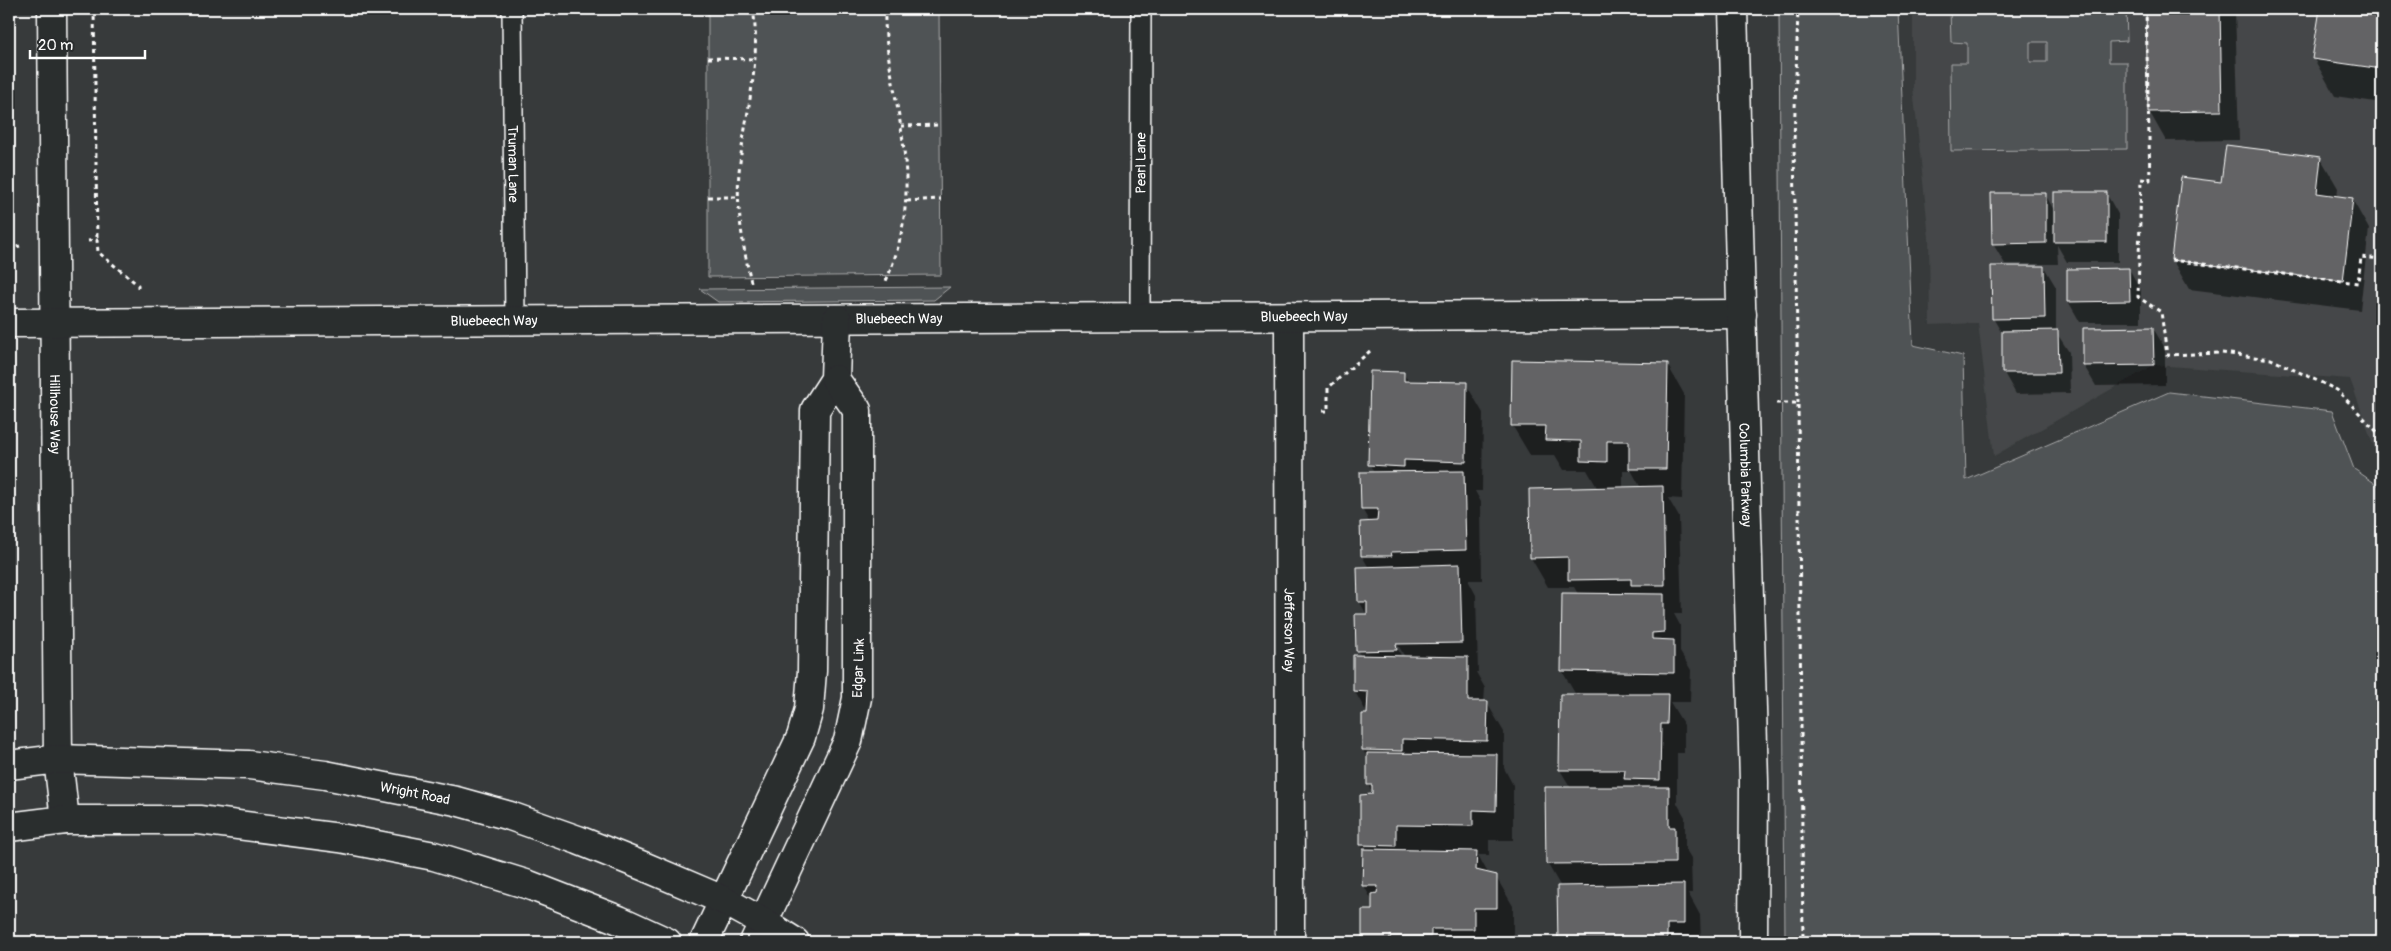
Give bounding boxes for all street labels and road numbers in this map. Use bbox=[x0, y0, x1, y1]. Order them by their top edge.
street label: Truman Lane bbox=[504, 125, 522, 203]
street label: Pearl Lane bbox=[1132, 132, 1150, 194]
street label: Bluebeech Way bbox=[1260, 308, 1348, 326]
street label: Bluebeech Way bbox=[855, 310, 943, 328]
street label: Bluebeech Way bbox=[450, 312, 538, 330]
street label: Hillhouse Way bbox=[46, 374, 64, 454]
street label: Columbia Parkway bbox=[1735, 423, 1755, 527]
street label: Jefferson Way bbox=[1280, 588, 1298, 672]
street label: Edgar Link bbox=[849, 638, 868, 698]
street label: Wright Road bbox=[379, 778, 452, 809]

